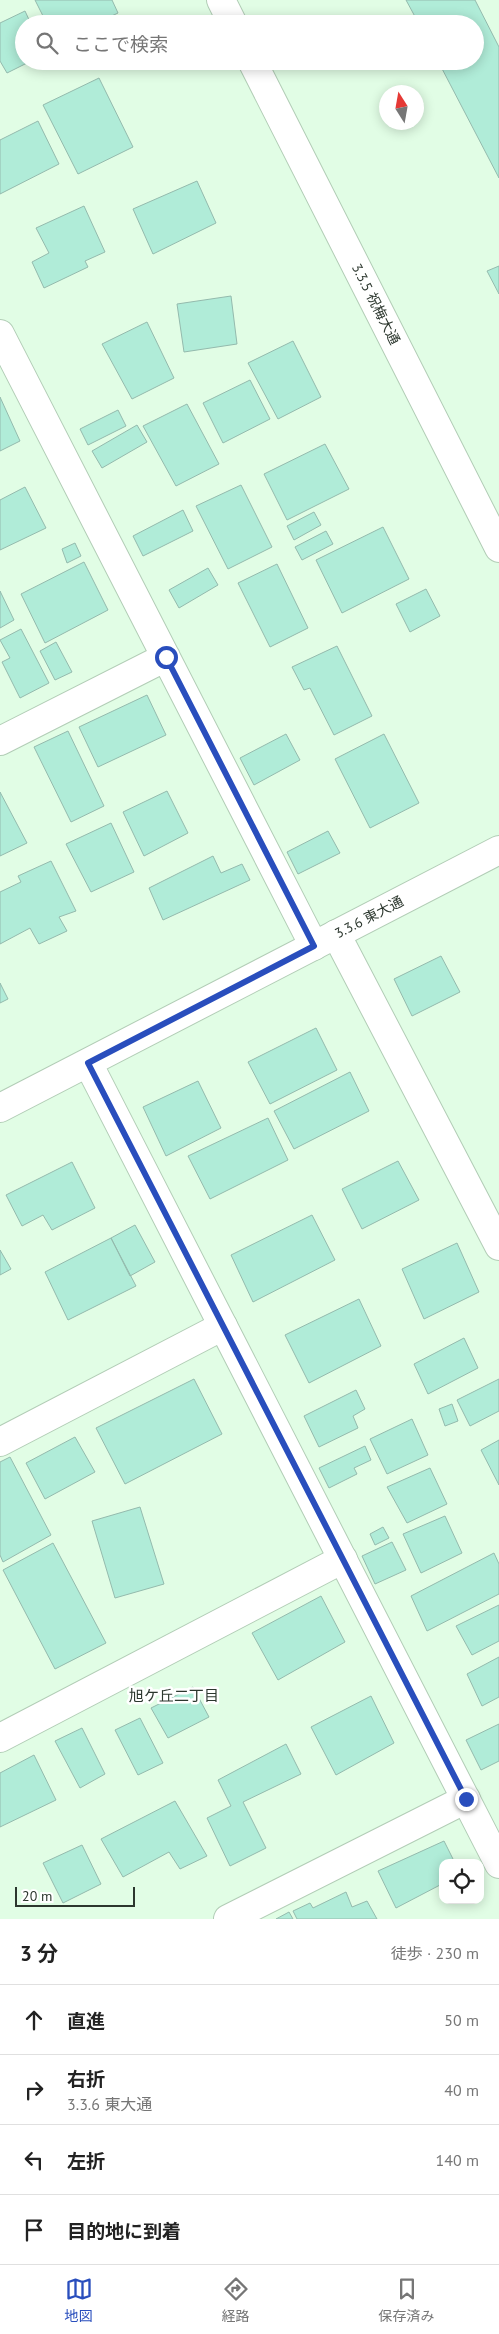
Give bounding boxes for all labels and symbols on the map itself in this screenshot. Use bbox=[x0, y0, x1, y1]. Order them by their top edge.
north arrow bbox=[379, 85, 424, 130]
street label: 3.3.5 祝梅大通 bbox=[348, 260, 404, 348]
route start bbox=[155, 646, 178, 669]
street label: 3.3.6 東大通 bbox=[332, 892, 406, 942]
district label: 旭ケ丘二丁目 bbox=[129, 1686, 219, 1705]
route end bbox=[455, 1788, 478, 1811]
scale bar bbox=[15, 1884, 135, 1907]

